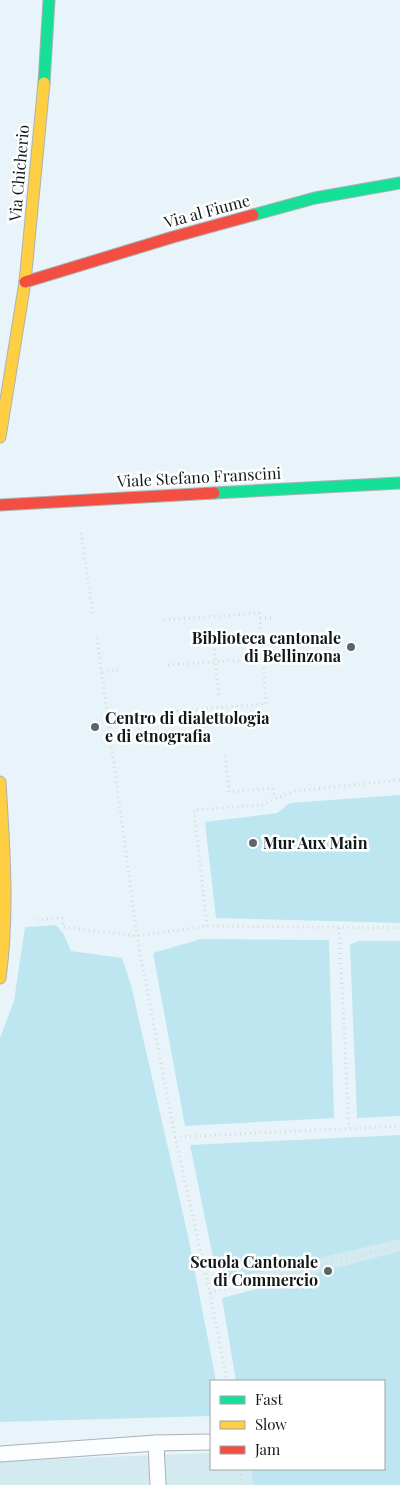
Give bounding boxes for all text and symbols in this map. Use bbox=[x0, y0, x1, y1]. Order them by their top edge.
street label: Via Chicherio bbox=[4, 123, 33, 223]
street label: Via al Fiume bbox=[161, 189, 252, 232]
street label: Viale Stefano Franscini bbox=[115, 462, 282, 491]
place label: Biblioteca cantonale di Bellinzona bbox=[192, 627, 342, 666]
marker: Biblioteca cantonale di Bellinzona bbox=[345, 641, 357, 653]
place label: Centro di dialettologia e di etnografia bbox=[105, 707, 270, 746]
marker: Centro di dialettologia e di etnografia bbox=[89, 721, 101, 733]
place label: Mur Aux Main bbox=[263, 832, 368, 853]
marker: Mur Aux Main bbox=[247, 837, 259, 849]
place label: Scuola Cantonale di Commercio bbox=[190, 1251, 318, 1290]
marker: Scuola Cantonale di Commercio bbox=[322, 1265, 334, 1277]
legend bbox=[210, 1380, 385, 1470]
text: Fast bbox=[255, 1389, 284, 1409]
text: Slow bbox=[255, 1414, 287, 1434]
text: Jam bbox=[254, 1439, 281, 1459]

